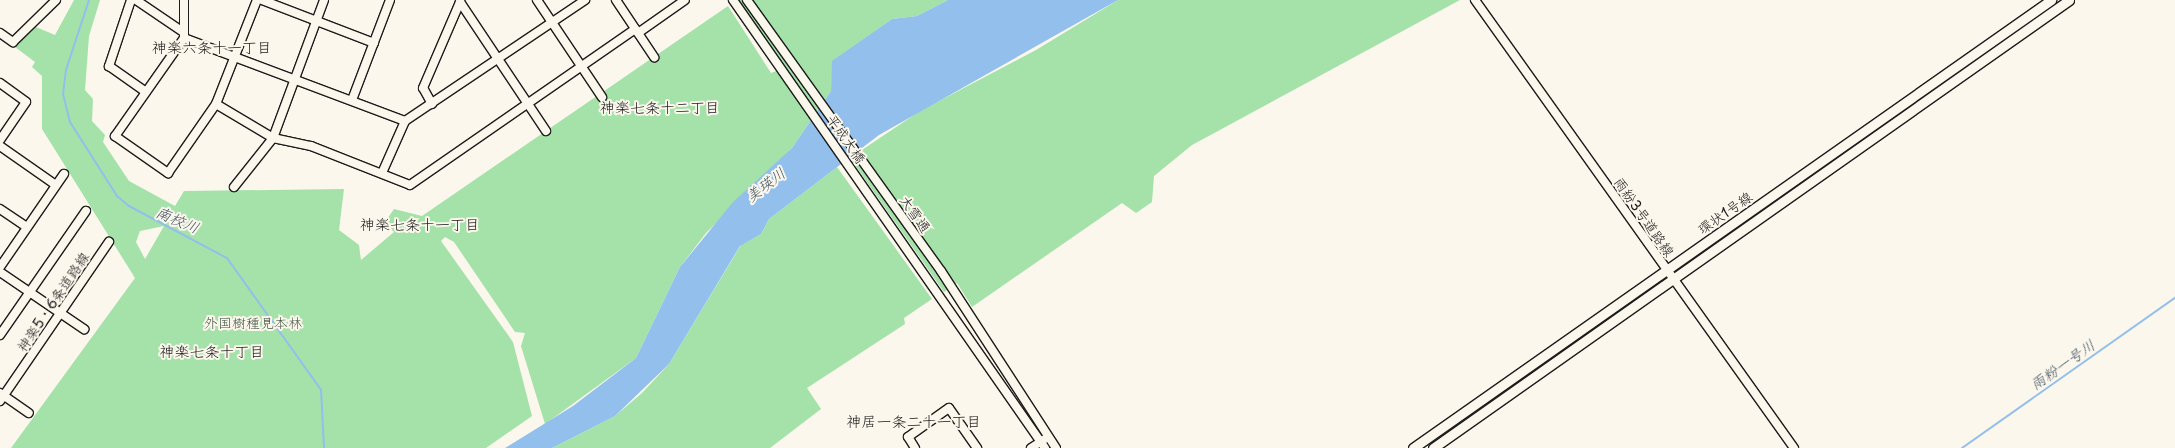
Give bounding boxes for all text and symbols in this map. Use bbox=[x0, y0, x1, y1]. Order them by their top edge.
district label: 神楽六条十一丁目 bbox=[152, 38, 272, 56]
district label: 神楽七条十二丁目 bbox=[600, 98, 720, 116]
street label: 平成大橋 bbox=[823, 111, 869, 167]
water label: 美瑛川 bbox=[742, 163, 788, 205]
street label: 雨紛3号道路線 bbox=[1610, 174, 1678, 260]
street label: 環状1号線 bbox=[1695, 188, 1755, 238]
street label: 大雪通 bbox=[896, 192, 934, 236]
water label: 南校川 bbox=[154, 202, 202, 236]
district label: 神楽七条十一丁目 bbox=[360, 215, 480, 233]
street label: 神楽5・6条道路線 bbox=[13, 249, 93, 355]
park label: 外国樹種見本林 bbox=[204, 315, 302, 331]
water label: 雨粉一号川 bbox=[2026, 335, 2098, 393]
district label: 神楽七条十丁目 bbox=[160, 342, 264, 360]
district label: 神居一条二十一丁目 bbox=[847, 412, 981, 430]

